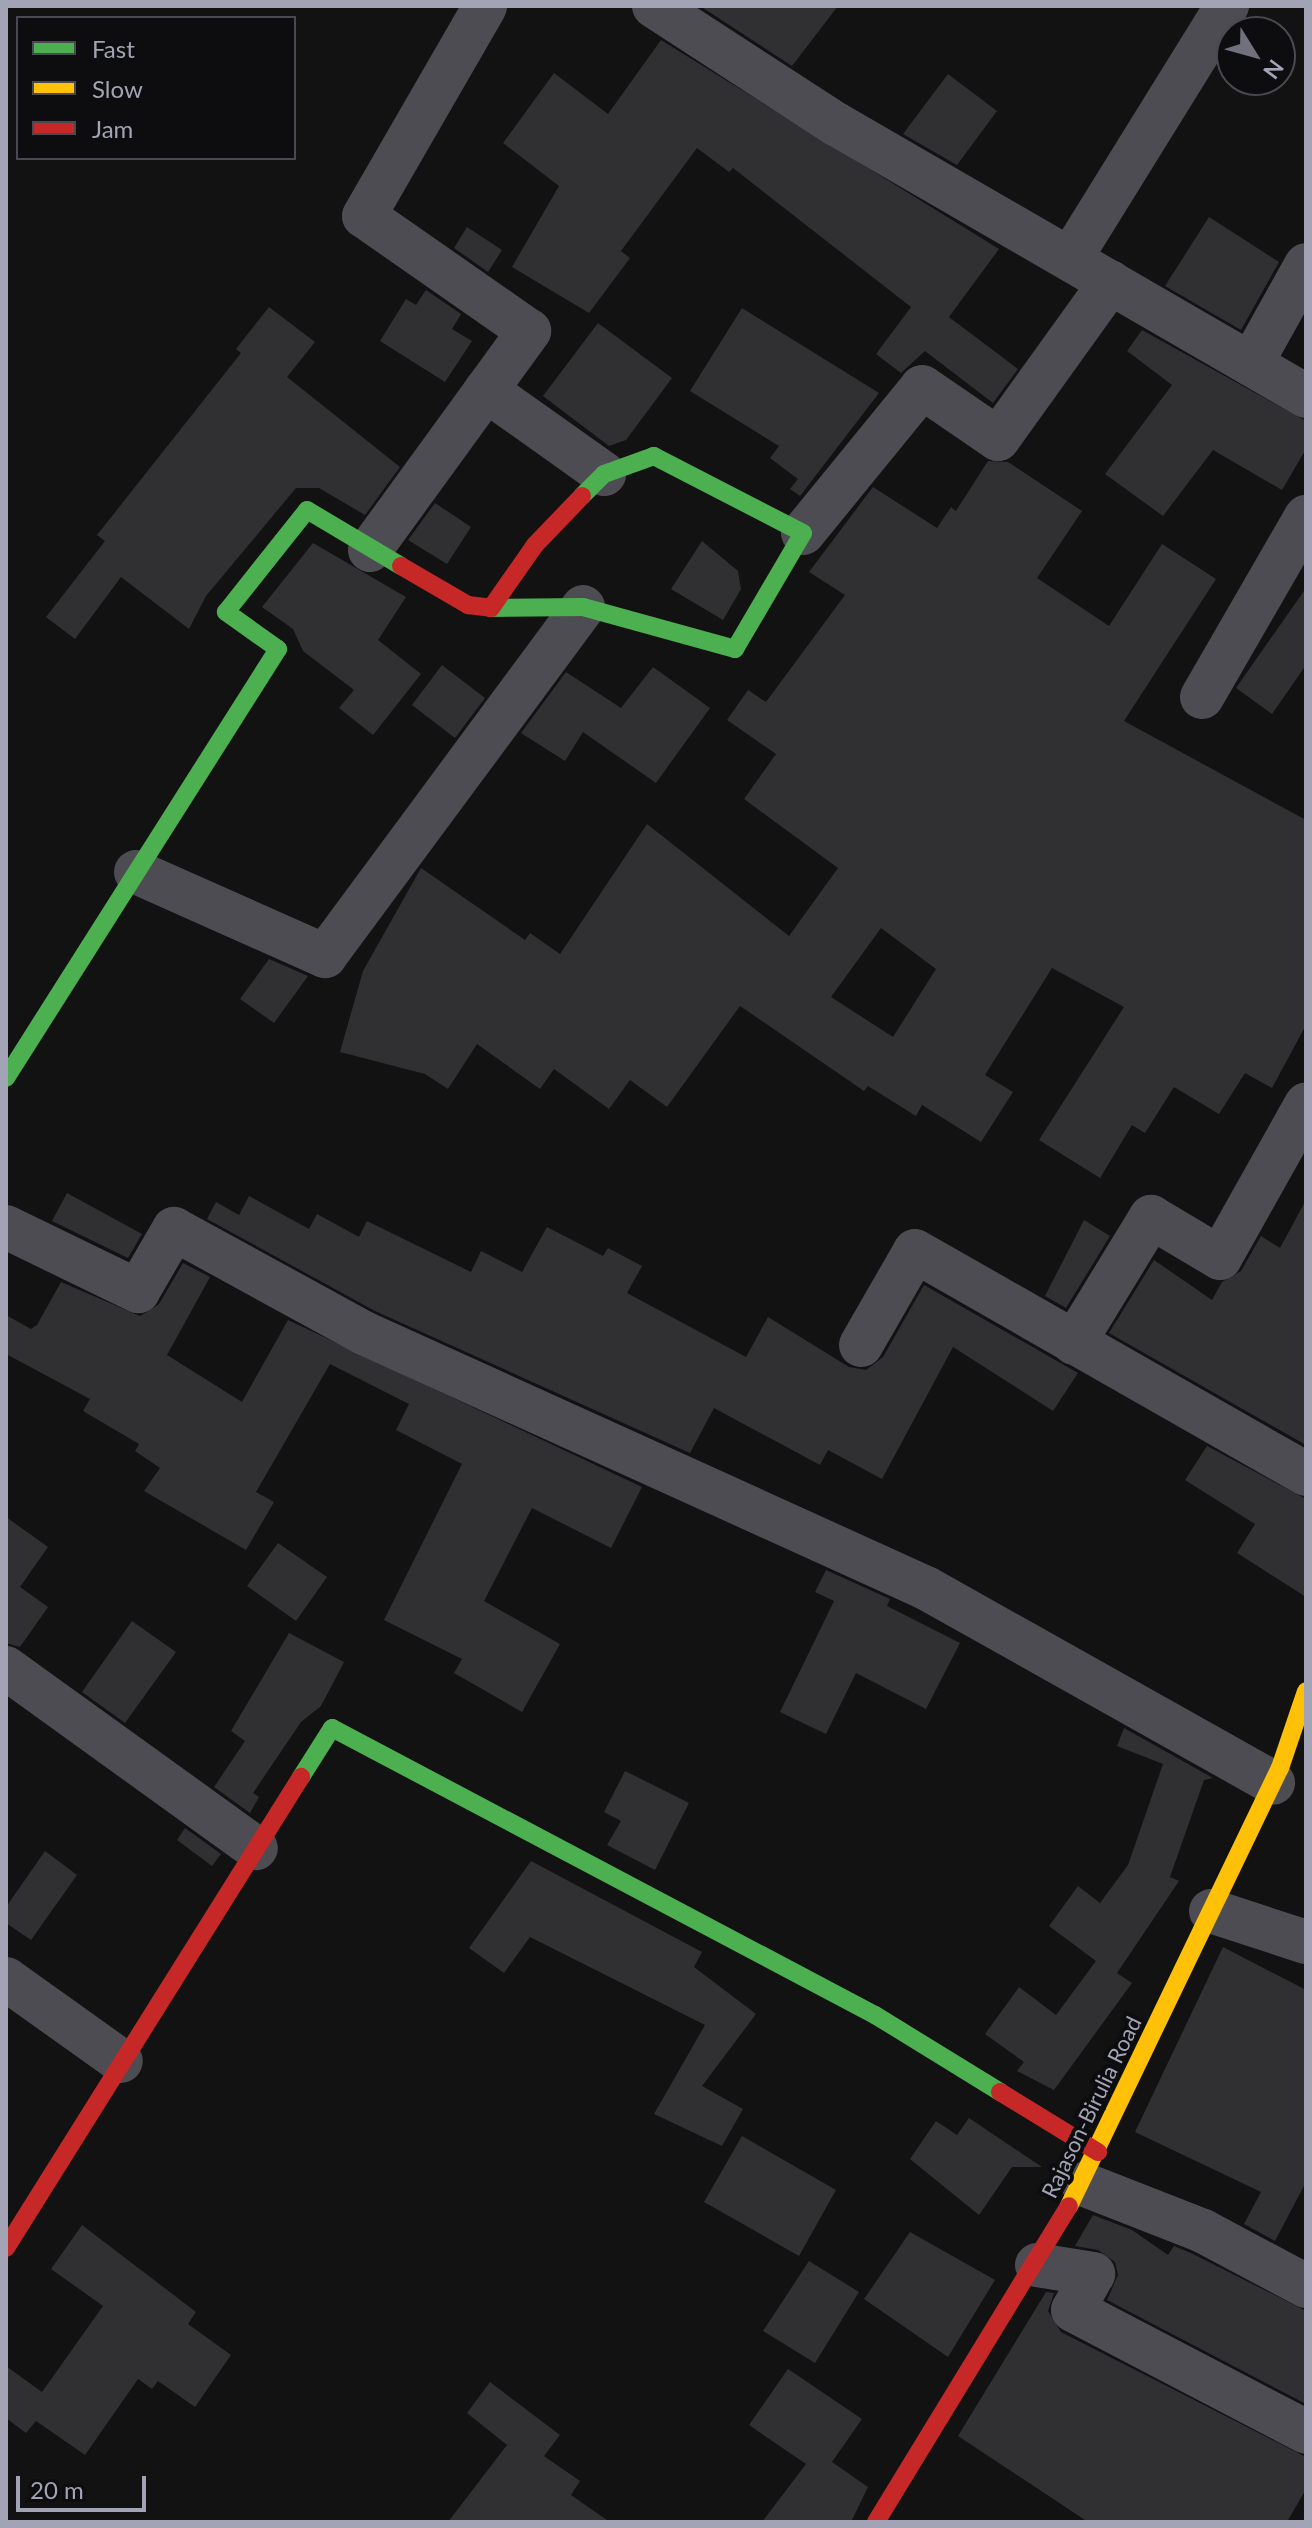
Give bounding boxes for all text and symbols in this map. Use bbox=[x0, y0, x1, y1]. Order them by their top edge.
legend bbox=[16, 16, 296, 160]
north arrow bbox=[1216, 16, 1296, 96]
text: Fast bbox=[92, 34, 135, 63]
text: N bbox=[1258, 55, 1290, 84]
text: Slow bbox=[92, 74, 143, 103]
text: Jam bbox=[92, 114, 133, 143]
street label: Rajason-Birulia Road bbox=[1036, 2012, 1146, 2202]
scale bar bbox=[20, 2460, 150, 2510]
text: 20 m bbox=[30, 2475, 84, 2504]

